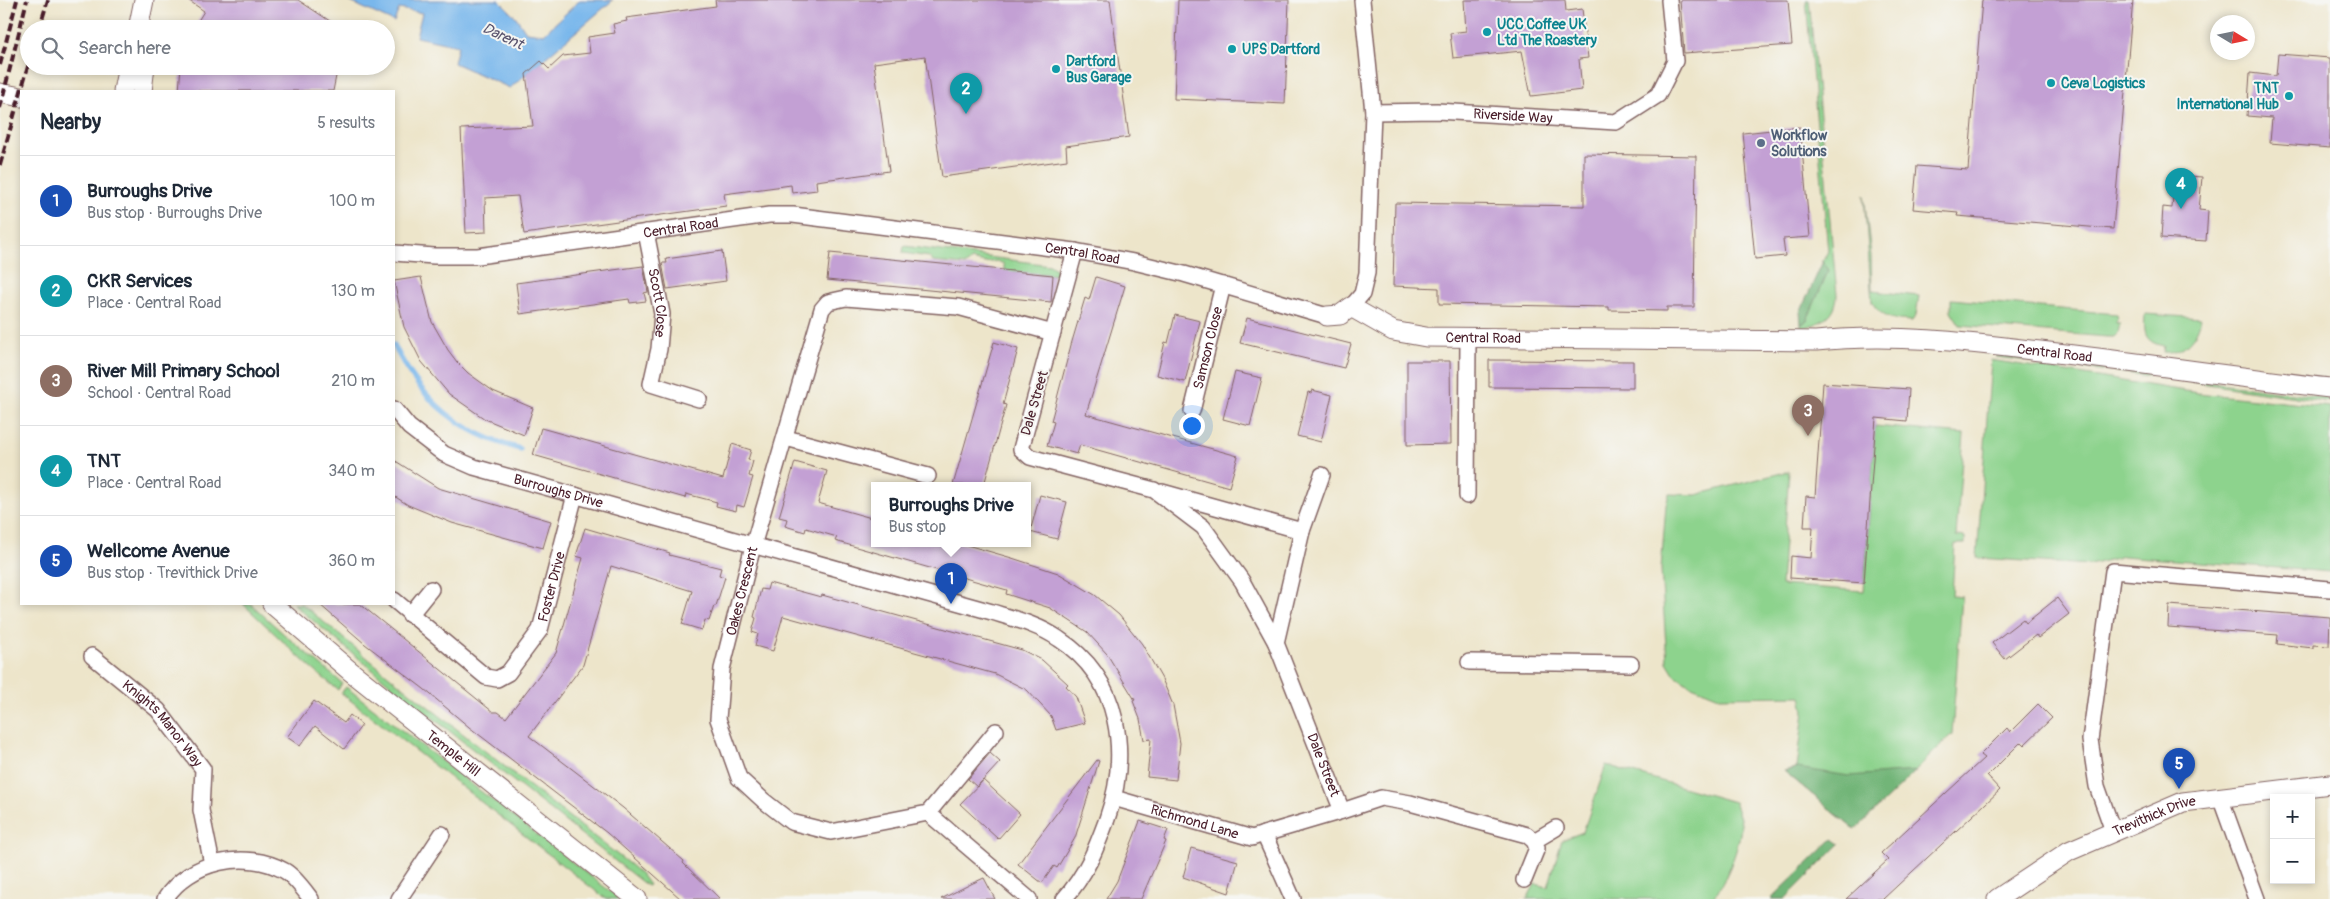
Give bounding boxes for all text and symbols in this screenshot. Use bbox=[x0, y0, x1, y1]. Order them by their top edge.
north arrow bbox=[2210, 15, 2255, 60]
place label: UCC Coffee UK Ltd The Roastery bbox=[1497, 16, 1597, 49]
water label: Darent bbox=[479, 19, 528, 55]
search box bbox=[20, 20, 395, 75]
marker: UCC Coffee UK Ltd The Roastery bbox=[1481, 26, 1493, 38]
icon: search bbox=[38, 34, 66, 62]
text: Search here bbox=[78, 36, 171, 60]
place label: UPS Dartford bbox=[1242, 41, 1320, 58]
marker: UPS Dartford bbox=[1226, 43, 1238, 55]
place label: Dartford Bus Garage bbox=[1066, 53, 1133, 86]
marker: Dartford Bus Garage bbox=[1050, 63, 1062, 75]
pin: 2 bbox=[950, 73, 982, 114]
place label: Ceva Logistics bbox=[2061, 75, 2146, 92]
marker: Ceva Logistics bbox=[2045, 77, 2057, 89]
place label: TNT International Hub bbox=[2177, 80, 2279, 113]
marker: TNT International Hub bbox=[2283, 90, 2295, 102]
street label: Riverside Way bbox=[1473, 105, 1553, 127]
text: Nearby bbox=[40, 109, 101, 136]
text: 5 results bbox=[317, 113, 375, 133]
place label: Workflow Solutions bbox=[1771, 127, 1828, 160]
marker: Workflow Solutions bbox=[1755, 137, 1767, 149]
pin: 4 bbox=[2165, 168, 2197, 209]
text: Burroughs Drive bbox=[87, 179, 212, 203]
text: 1 bbox=[53, 191, 59, 211]
text: 100 m bbox=[329, 191, 375, 211]
text: Bus stop · Burroughs Drive bbox=[87, 203, 262, 223]
street label: Central Road bbox=[642, 214, 720, 242]
street label: Central Road bbox=[1044, 239, 1121, 268]
street label: Scott Close bbox=[644, 267, 670, 338]
text: CKR Services bbox=[87, 269, 192, 293]
text: 2 bbox=[52, 281, 60, 301]
text: 130 m bbox=[331, 281, 375, 301]
text: Place · Central Road bbox=[87, 293, 222, 313]
street label: Samson Close bbox=[1190, 305, 1226, 391]
street label: Central Road bbox=[1446, 329, 1521, 347]
street label: Central Road bbox=[2016, 340, 2093, 366]
text: River Mill Primary School bbox=[87, 359, 280, 383]
street label: Dale Street bbox=[1017, 368, 1052, 437]
text: 3 bbox=[52, 371, 60, 391]
text: 210 m bbox=[331, 371, 375, 391]
text: School · Central Road bbox=[87, 383, 231, 403]
pin: 3 bbox=[1792, 395, 1824, 436]
your location bbox=[1179, 413, 1205, 439]
text: TNT bbox=[87, 449, 121, 473]
text: 4 bbox=[51, 461, 61, 481]
text: 340 m bbox=[328, 461, 375, 481]
street label: Burroughs Drive bbox=[512, 470, 605, 512]
text: Place · Central Road bbox=[87, 473, 222, 493]
popup bbox=[871, 482, 1031, 547]
text: Burroughs Drive bbox=[888, 493, 1014, 517]
text: Bus stop bbox=[888, 517, 946, 537]
text: Wellcome Avenue bbox=[87, 539, 230, 563]
street label: Oakes Crescent bbox=[723, 545, 762, 638]
street label: Foster Drive bbox=[534, 550, 569, 624]
text: 5 bbox=[52, 551, 60, 571]
text: 360 m bbox=[328, 551, 375, 571]
text: Bus stop · Trevithick Drive bbox=[87, 563, 258, 583]
pin: 1 bbox=[935, 563, 967, 604]
street label: Knights Manor Way bbox=[119, 676, 206, 770]
street label: Temple Hill bbox=[423, 727, 484, 780]
street label: Dale Street bbox=[1303, 731, 1344, 799]
pin: 5 bbox=[2163, 748, 2195, 789]
street label: Trevithick Drive bbox=[2110, 793, 2197, 840]
map controls bbox=[2270, 794, 2315, 884]
button: + bbox=[2270, 794, 2315, 839]
street label: Richmond Lane bbox=[1149, 801, 1241, 843]
button: − bbox=[2270, 839, 2315, 884]

